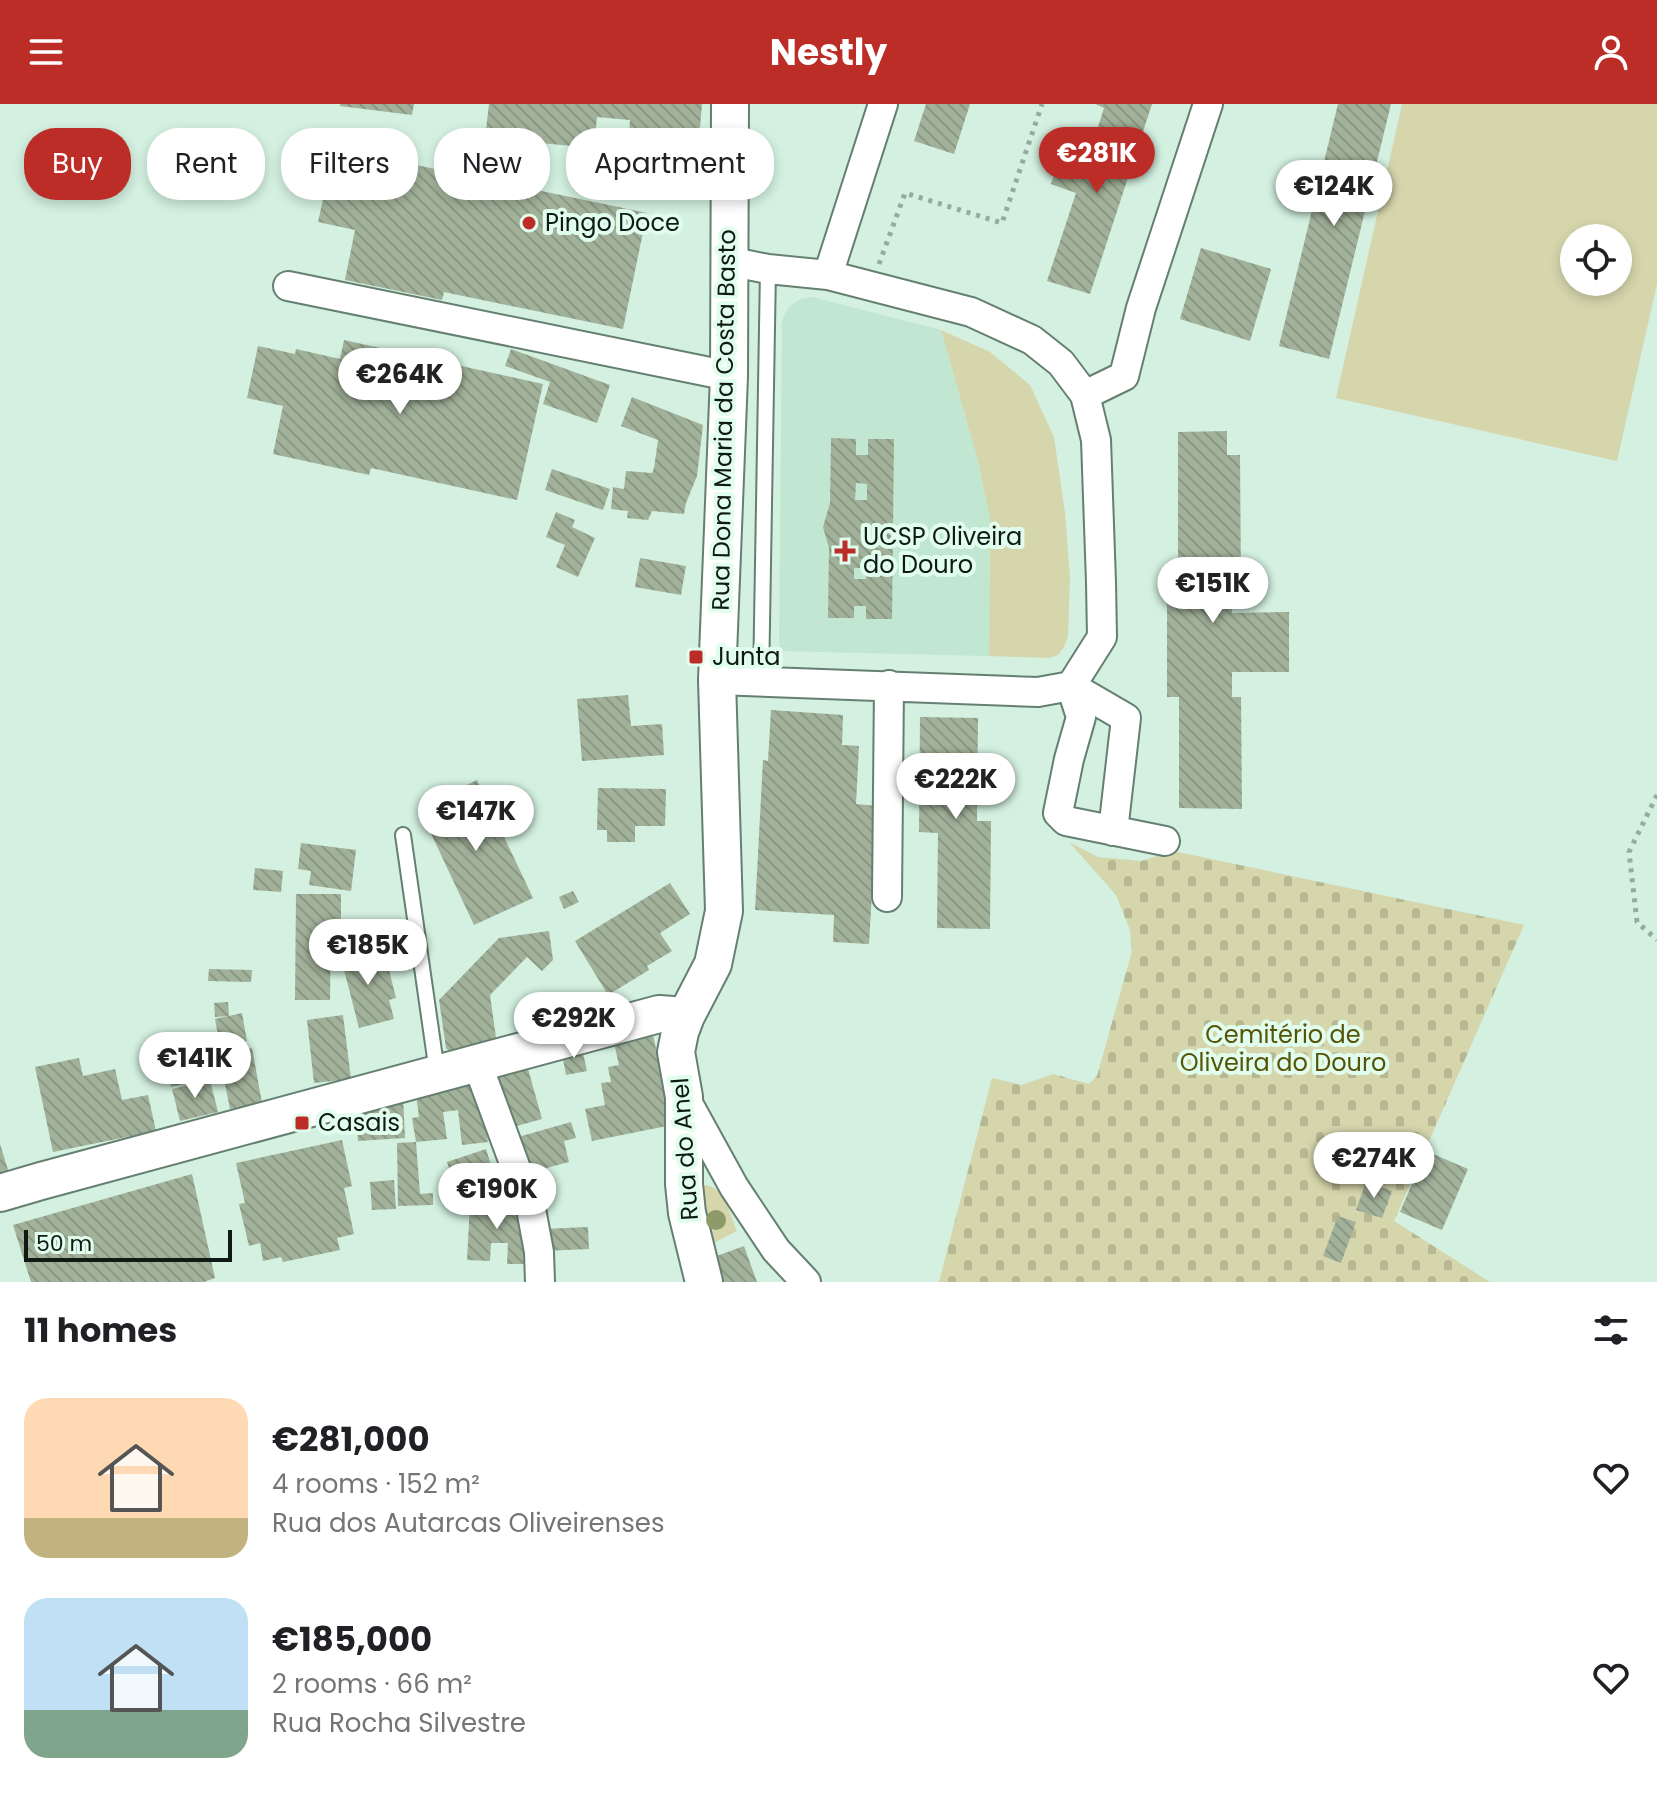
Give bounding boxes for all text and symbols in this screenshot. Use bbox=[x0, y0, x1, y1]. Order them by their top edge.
text: Nestly bbox=[770, 27, 887, 78]
icon: menu bbox=[24, 30, 68, 74]
icon: person bbox=[1589, 30, 1633, 74]
pin: €281K bbox=[1041, 127, 1153, 195]
chip: Buy bbox=[24, 128, 131, 200]
chip: Rent bbox=[147, 128, 265, 200]
chip: Filters bbox=[281, 128, 418, 200]
chip: New bbox=[434, 128, 550, 200]
chip: Apartment bbox=[566, 128, 774, 200]
text: €281K bbox=[1057, 135, 1137, 171]
pin: €124K bbox=[1278, 160, 1390, 228]
text: €124K bbox=[1293, 168, 1375, 204]
place label: Pingo Doce bbox=[545, 206, 680, 239]
marker: Pingo Doce bbox=[520, 214, 538, 232]
map controls bbox=[1560, 224, 1632, 296]
button: locate bbox=[1560, 224, 1632, 296]
street label: Rua Dona Maria da Costa Basto bbox=[704, 229, 743, 611]
pin: €264K bbox=[344, 348, 456, 416]
text: €264K bbox=[356, 356, 444, 392]
place label: UCSP Oliveira do Douro bbox=[863, 520, 1022, 581]
marker: UCSP Oliveira do Douro bbox=[834, 540, 856, 562]
pin: €151K bbox=[1157, 557, 1269, 625]
text: €151K bbox=[1175, 565, 1251, 601]
place label: Junta bbox=[712, 640, 780, 673]
marker: Junta bbox=[687, 648, 705, 666]
pin: €222K bbox=[900, 753, 1012, 821]
text: €222K bbox=[914, 761, 998, 797]
pin: €147K bbox=[420, 785, 532, 853]
text: €147K bbox=[436, 793, 516, 829]
pin: €185K bbox=[312, 919, 424, 987]
text: €185K bbox=[327, 927, 409, 963]
pin: €292K bbox=[518, 992, 630, 1060]
text: €292K bbox=[532, 1000, 616, 1036]
park label: Cemitério de Oliveira do Douro bbox=[1180, 1018, 1386, 1079]
pin: €141K bbox=[139, 1032, 251, 1100]
text: €141K bbox=[157, 1040, 233, 1076]
street label: Rua do Anel bbox=[663, 1077, 706, 1221]
place label: Casais bbox=[318, 1106, 400, 1139]
marker: Casais bbox=[293, 1114, 311, 1132]
pin: €274K bbox=[1318, 1132, 1430, 1200]
text: €274K bbox=[1331, 1140, 1417, 1176]
pin: €190K bbox=[441, 1163, 553, 1231]
text: €190K bbox=[456, 1171, 538, 1207]
scale bar bbox=[24, 1226, 232, 1262]
text: 50 m bbox=[36, 1228, 92, 1259]
text: 11 homes bbox=[24, 1306, 177, 1354]
icon: filters bbox=[1589, 1308, 1633, 1352]
text: €281,000 bbox=[272, 1415, 430, 1463]
icon: home bbox=[88, 1430, 184, 1526]
icon: heart bbox=[1589, 1456, 1633, 1500]
text: 4 rooms · 152 m² bbox=[272, 1466, 480, 1502]
text: Rua dos Autarcas Oliveirenses bbox=[272, 1505, 665, 1541]
text: €185,000 bbox=[272, 1615, 432, 1663]
icon: home bbox=[88, 1630, 184, 1726]
icon: heart bbox=[1589, 1656, 1633, 1700]
text: 2 rooms · 66 m² bbox=[272, 1666, 472, 1702]
text: Rua Rocha Silvestre bbox=[272, 1705, 526, 1741]

